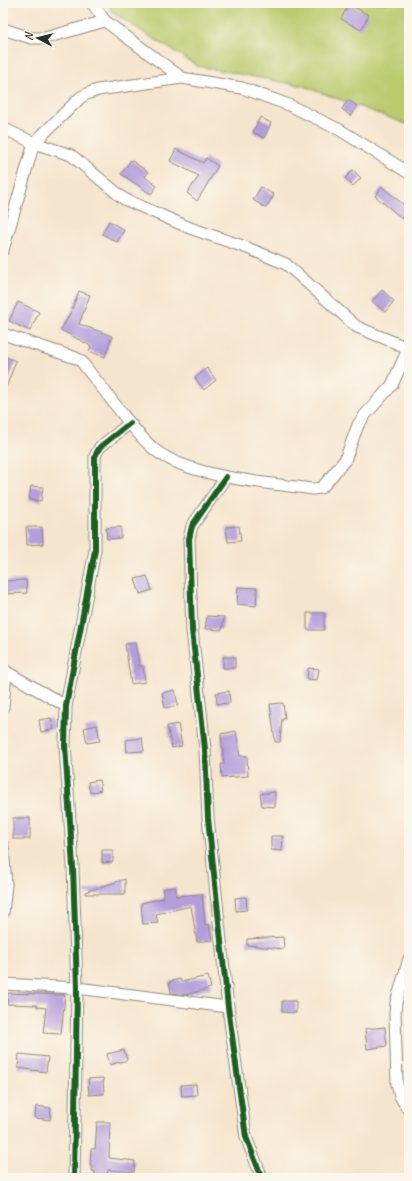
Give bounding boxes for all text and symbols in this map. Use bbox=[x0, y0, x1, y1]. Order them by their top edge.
north arrow bbox=[18, 18, 58, 58]
text: N bbox=[21, 30, 36, 41]

